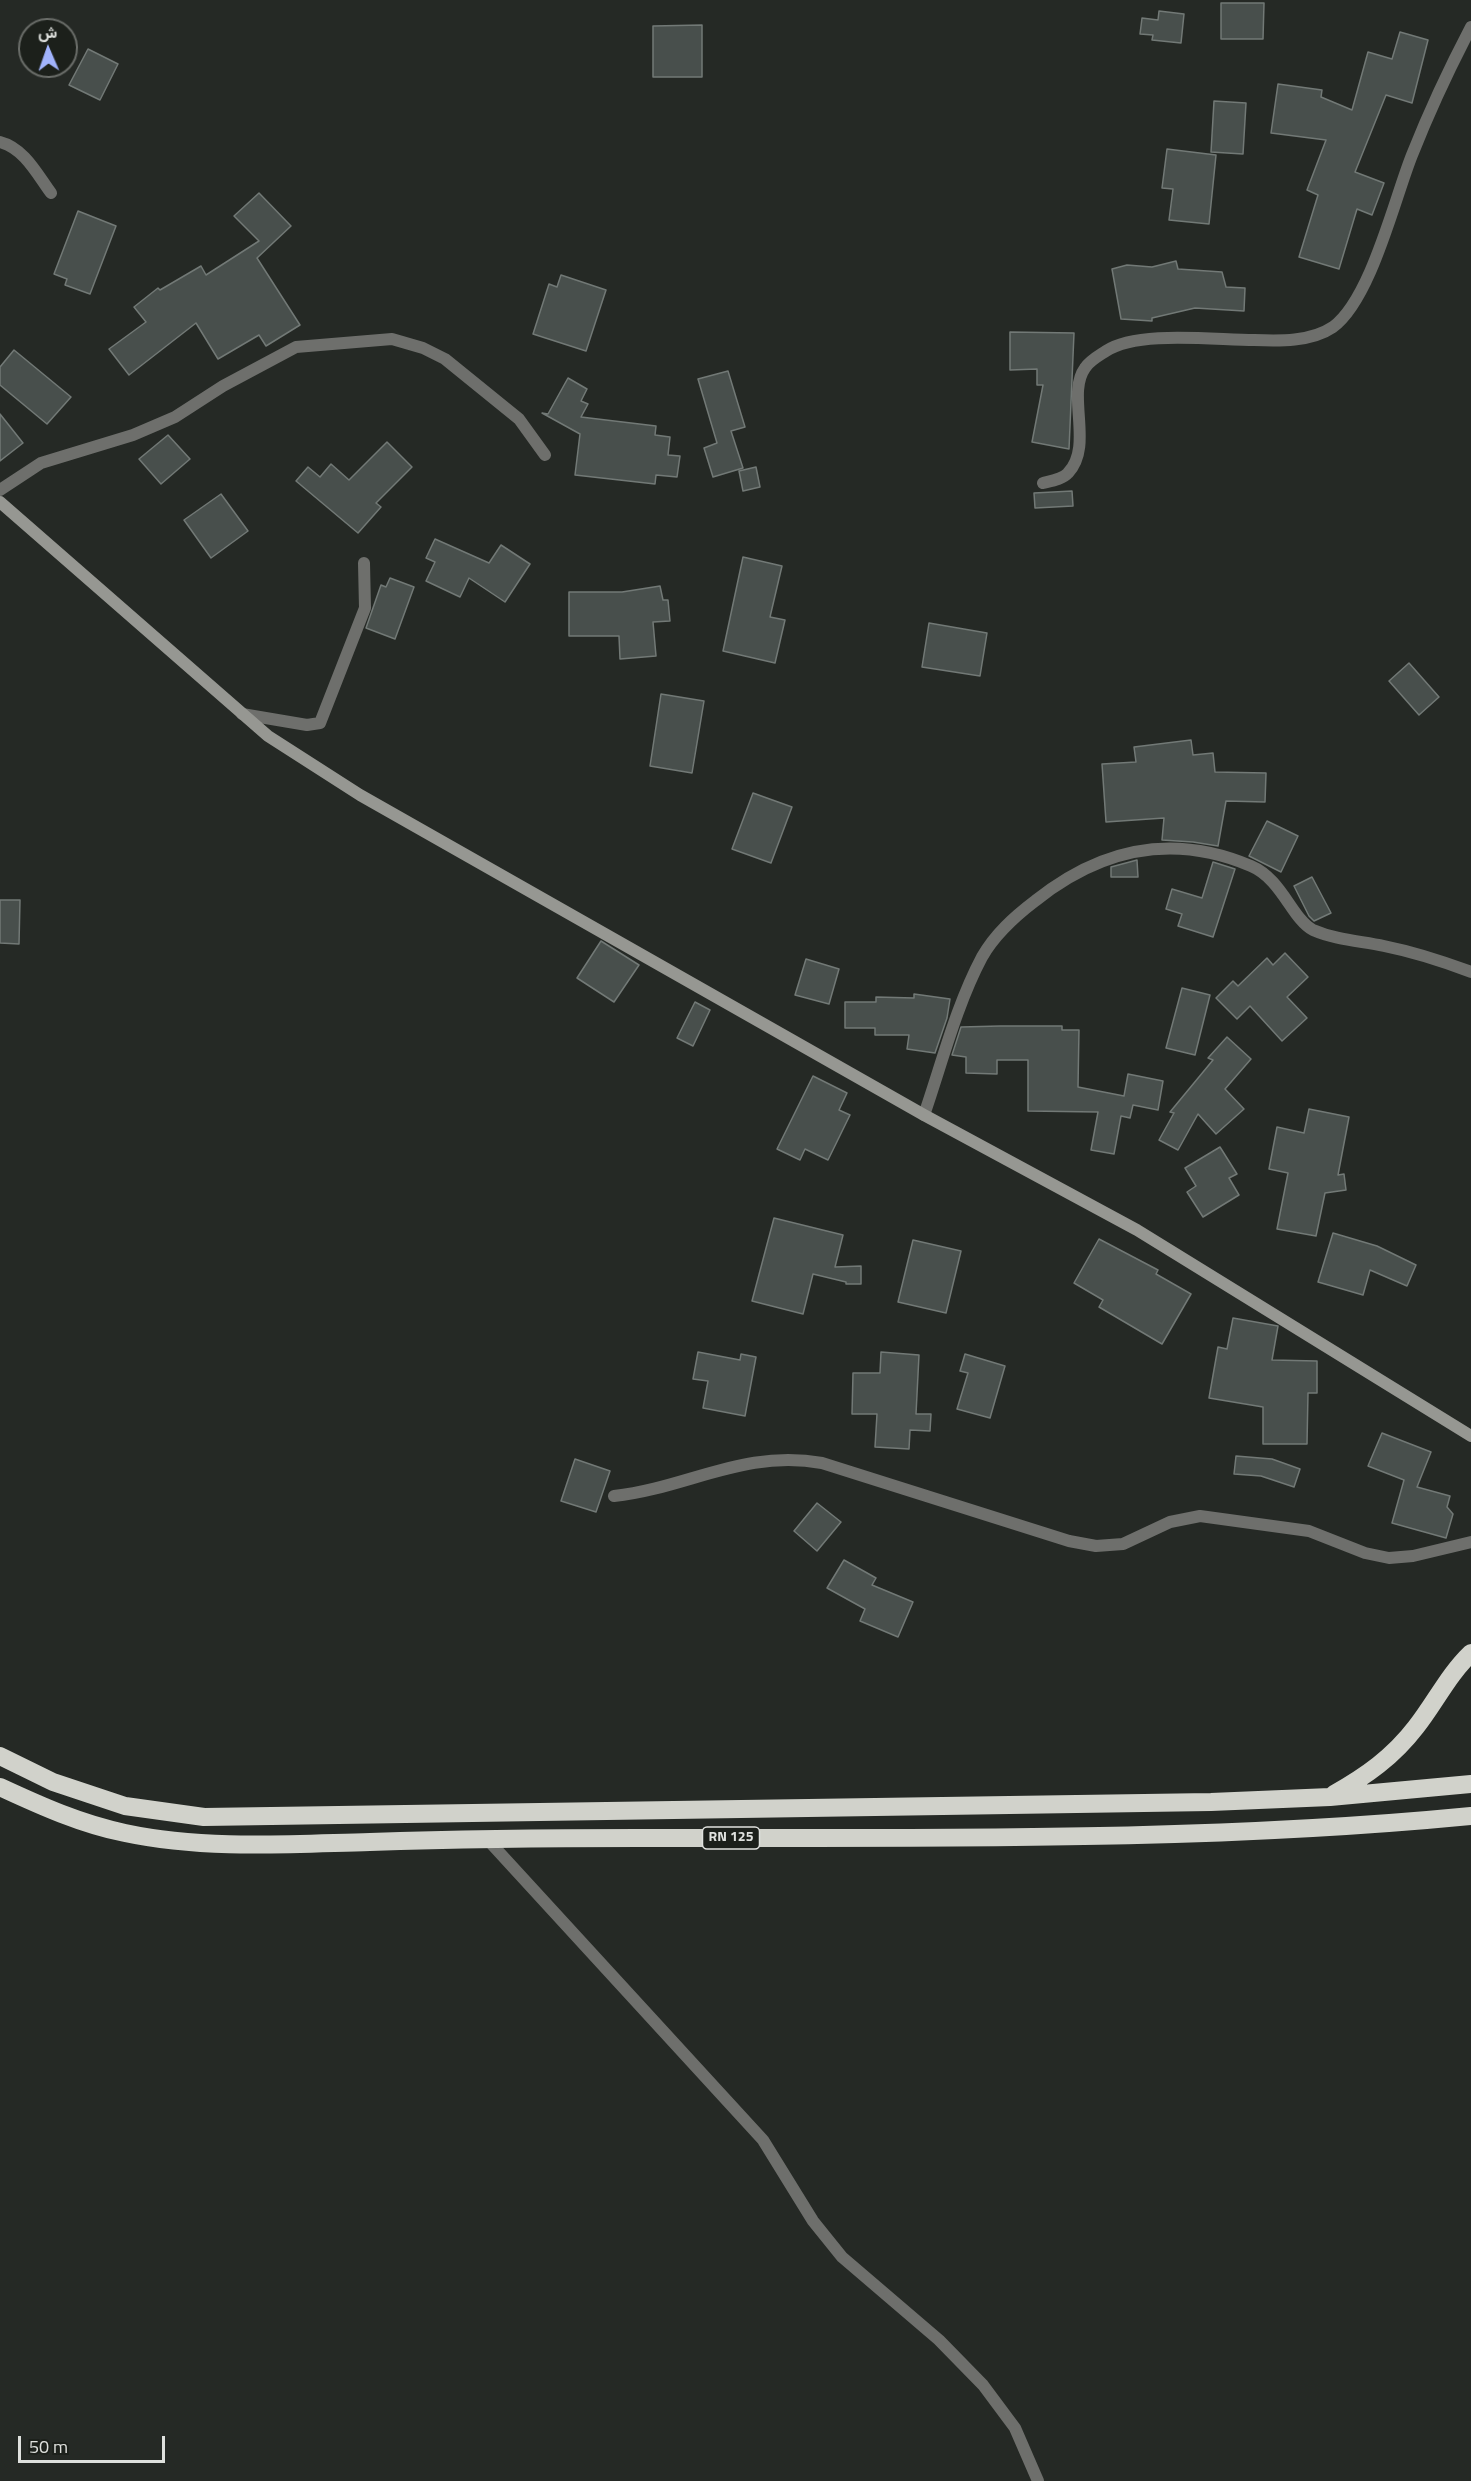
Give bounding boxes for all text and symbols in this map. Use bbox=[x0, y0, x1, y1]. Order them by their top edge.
north arrow bbox=[18, 18, 78, 78]
text: ش bbox=[37, 20, 57, 44]
road number: RN 125 bbox=[702, 1827, 760, 1849]
scale bar bbox=[21, 2424, 168, 2462]
text: 50 m bbox=[29, 2433, 68, 2460]

